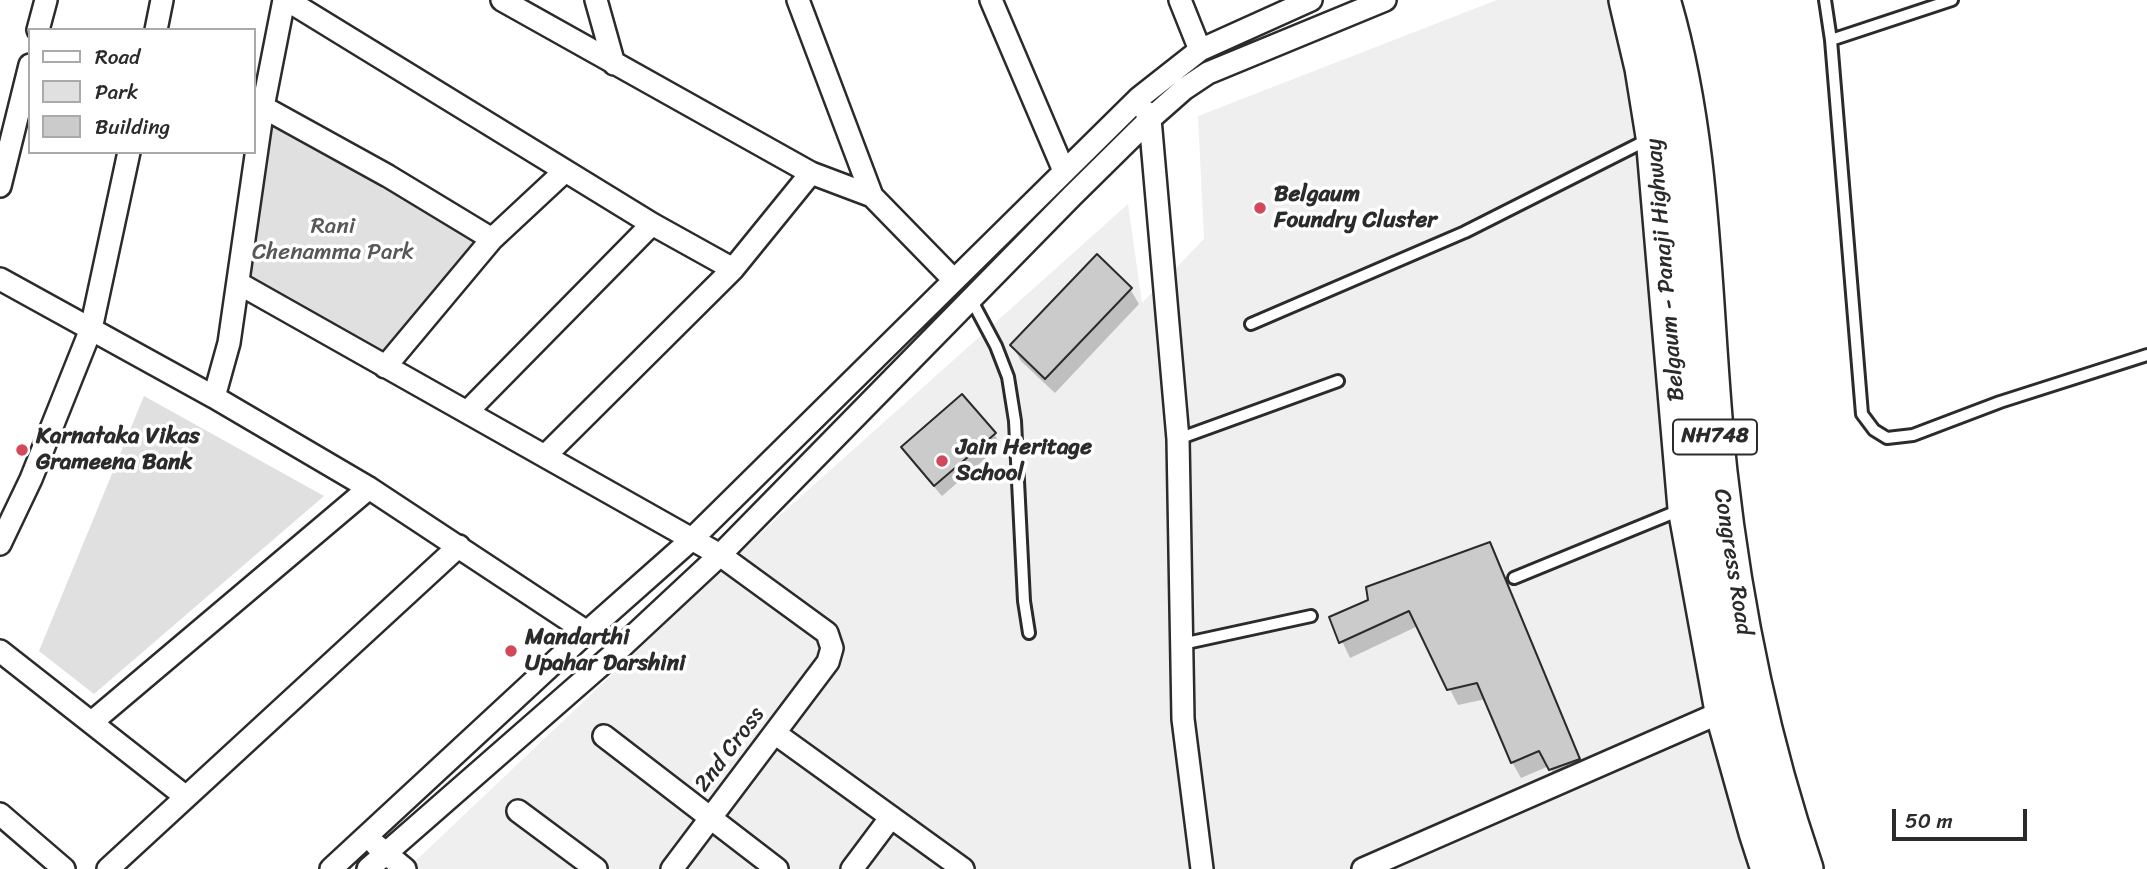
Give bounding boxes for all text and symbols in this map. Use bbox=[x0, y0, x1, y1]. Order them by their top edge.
legend bbox=[28, 28, 256, 154]
text: Road bbox=[95, 38, 140, 76]
text: Park bbox=[95, 73, 138, 111]
text: Building bbox=[95, 108, 170, 146]
street label: Belgaum - Panaji Highway bbox=[1641, 137, 1691, 403]
place label: Belgaum Foundry Cluster bbox=[1274, 181, 1437, 235]
marker: Belgaum Foundry Cluster bbox=[1252, 200, 1268, 216]
park label: Rani Chenamma Park bbox=[252, 213, 414, 267]
road number: NH748 bbox=[1673, 420, 1757, 454]
place label: Karnataka Vikas Grameena Bank bbox=[36, 423, 200, 477]
place label: Jain Heritage School bbox=[956, 434, 1092, 488]
marker: Karnataka Vikas Grameena Bank bbox=[14, 442, 30, 458]
marker: Jain Heritage School bbox=[934, 453, 950, 469]
street label: Congress Road bbox=[1707, 487, 1757, 637]
place label: Mandarthi Upahar Darshini bbox=[525, 624, 685, 678]
marker: Mandarthi Upahar Darshini bbox=[503, 643, 519, 659]
street label: 2nd Cross bbox=[689, 702, 771, 798]
scale bar bbox=[1895, 796, 2030, 840]
text: 50 m bbox=[1905, 802, 1953, 840]

